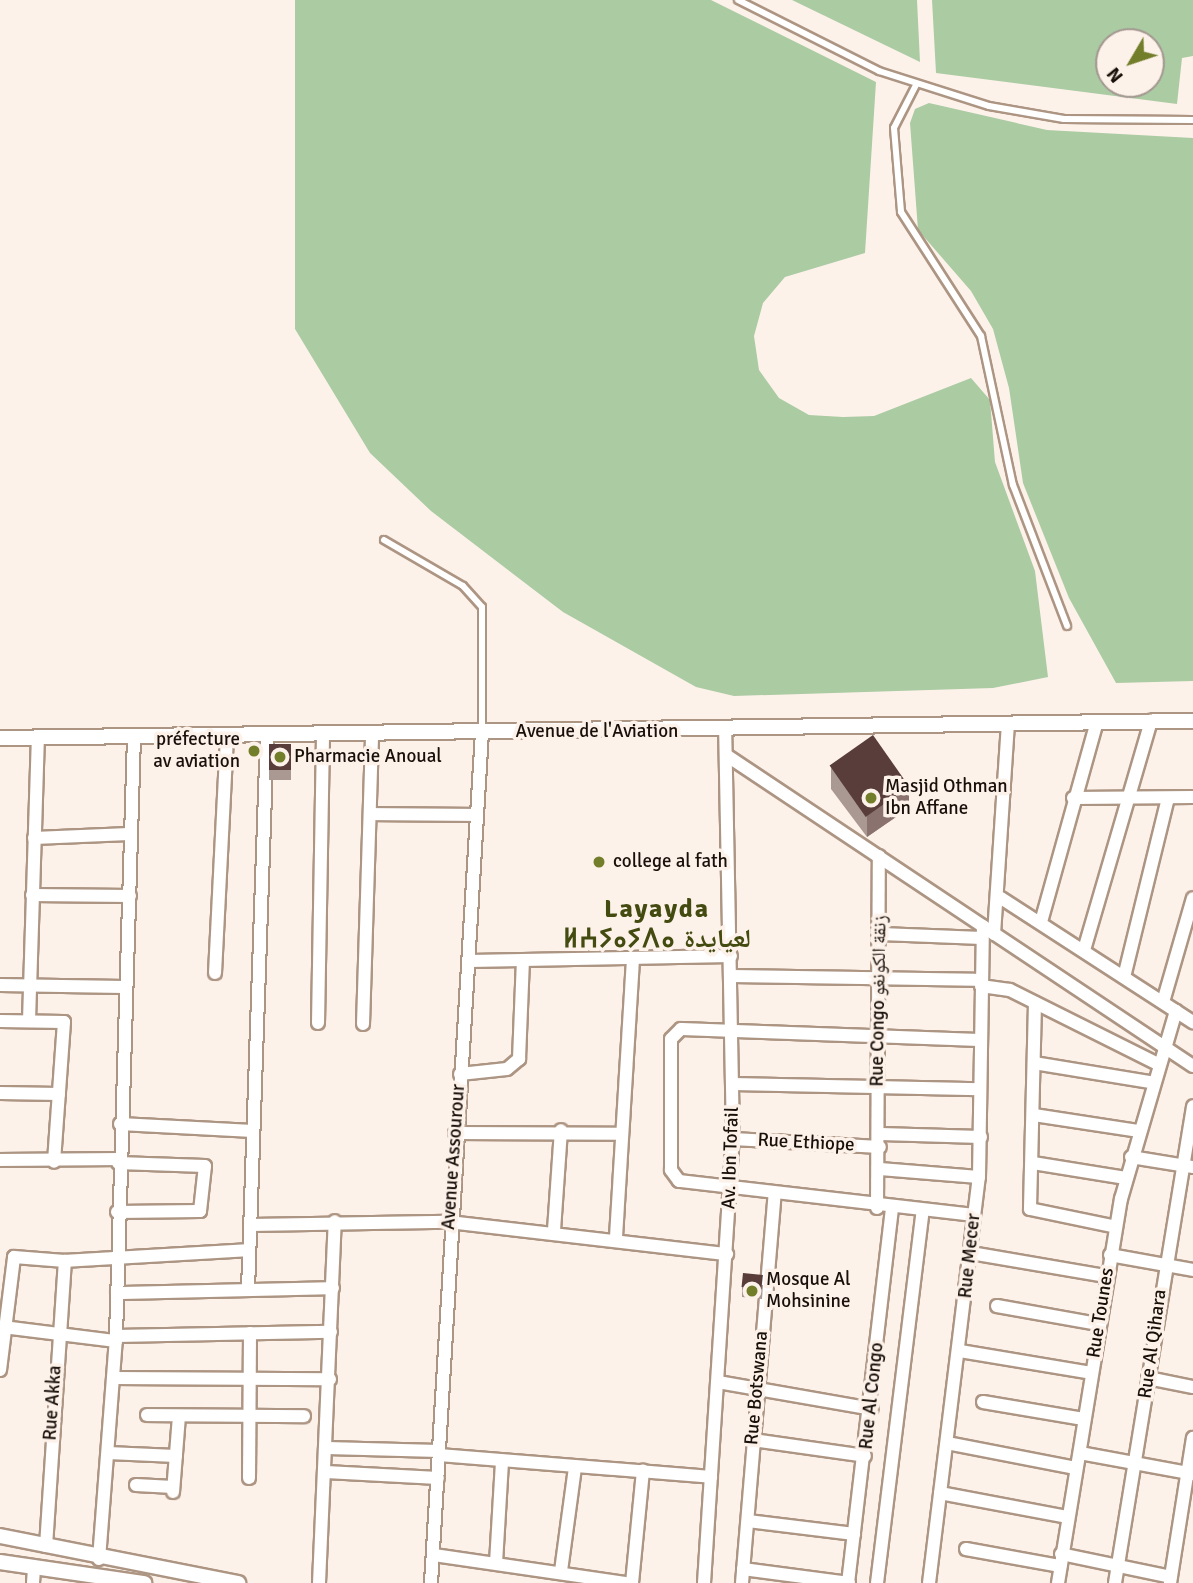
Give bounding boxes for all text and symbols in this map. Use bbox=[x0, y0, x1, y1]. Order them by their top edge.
north arrow bbox=[1095, 28, 1165, 98]
text: N bbox=[1102, 62, 1129, 88]
street label: Avenue de l'Aviation bbox=[516, 721, 678, 743]
place label: préfecture av aviation bbox=[153, 729, 240, 773]
marker: préfecture av aviation bbox=[246, 743, 262, 759]
place label: Pharmacie Anoual bbox=[294, 746, 442, 768]
marker: Pharmacie Anoual bbox=[272, 749, 288, 765]
place label: Masjid Othman Ibn Affane bbox=[885, 776, 1008, 820]
marker: Masjid Othman Ibn Affane bbox=[863, 790, 879, 806]
place label: college al fath bbox=[613, 851, 728, 873]
marker: college al fath bbox=[591, 854, 607, 870]
district label: Layayda ⵍⵄⵢⴰⵢⴷⴰ لعيايدة bbox=[571, 894, 743, 956]
street label: Rue Congo زنقة الكونغو bbox=[866, 915, 892, 1087]
street label: Avenue Assourour bbox=[438, 1083, 470, 1231]
street label: Av. Ibn Tofail bbox=[718, 1106, 744, 1210]
street label: Rue Ethiope bbox=[757, 1129, 855, 1157]
street label: Rue Mecer bbox=[954, 1212, 986, 1300]
street label: Rue Tounes bbox=[1083, 1266, 1119, 1360]
place label: Mosque Al Mohsinine bbox=[766, 1269, 851, 1313]
marker: Mosque Al Mohsinine bbox=[744, 1283, 760, 1299]
street label: Rue Al Qihara bbox=[1134, 1288, 1172, 1400]
street label: Rue Botswana bbox=[741, 1330, 773, 1446]
street label: Rue Al Congo bbox=[855, 1341, 889, 1451]
street label: Rue Akka bbox=[39, 1365, 67, 1441]

